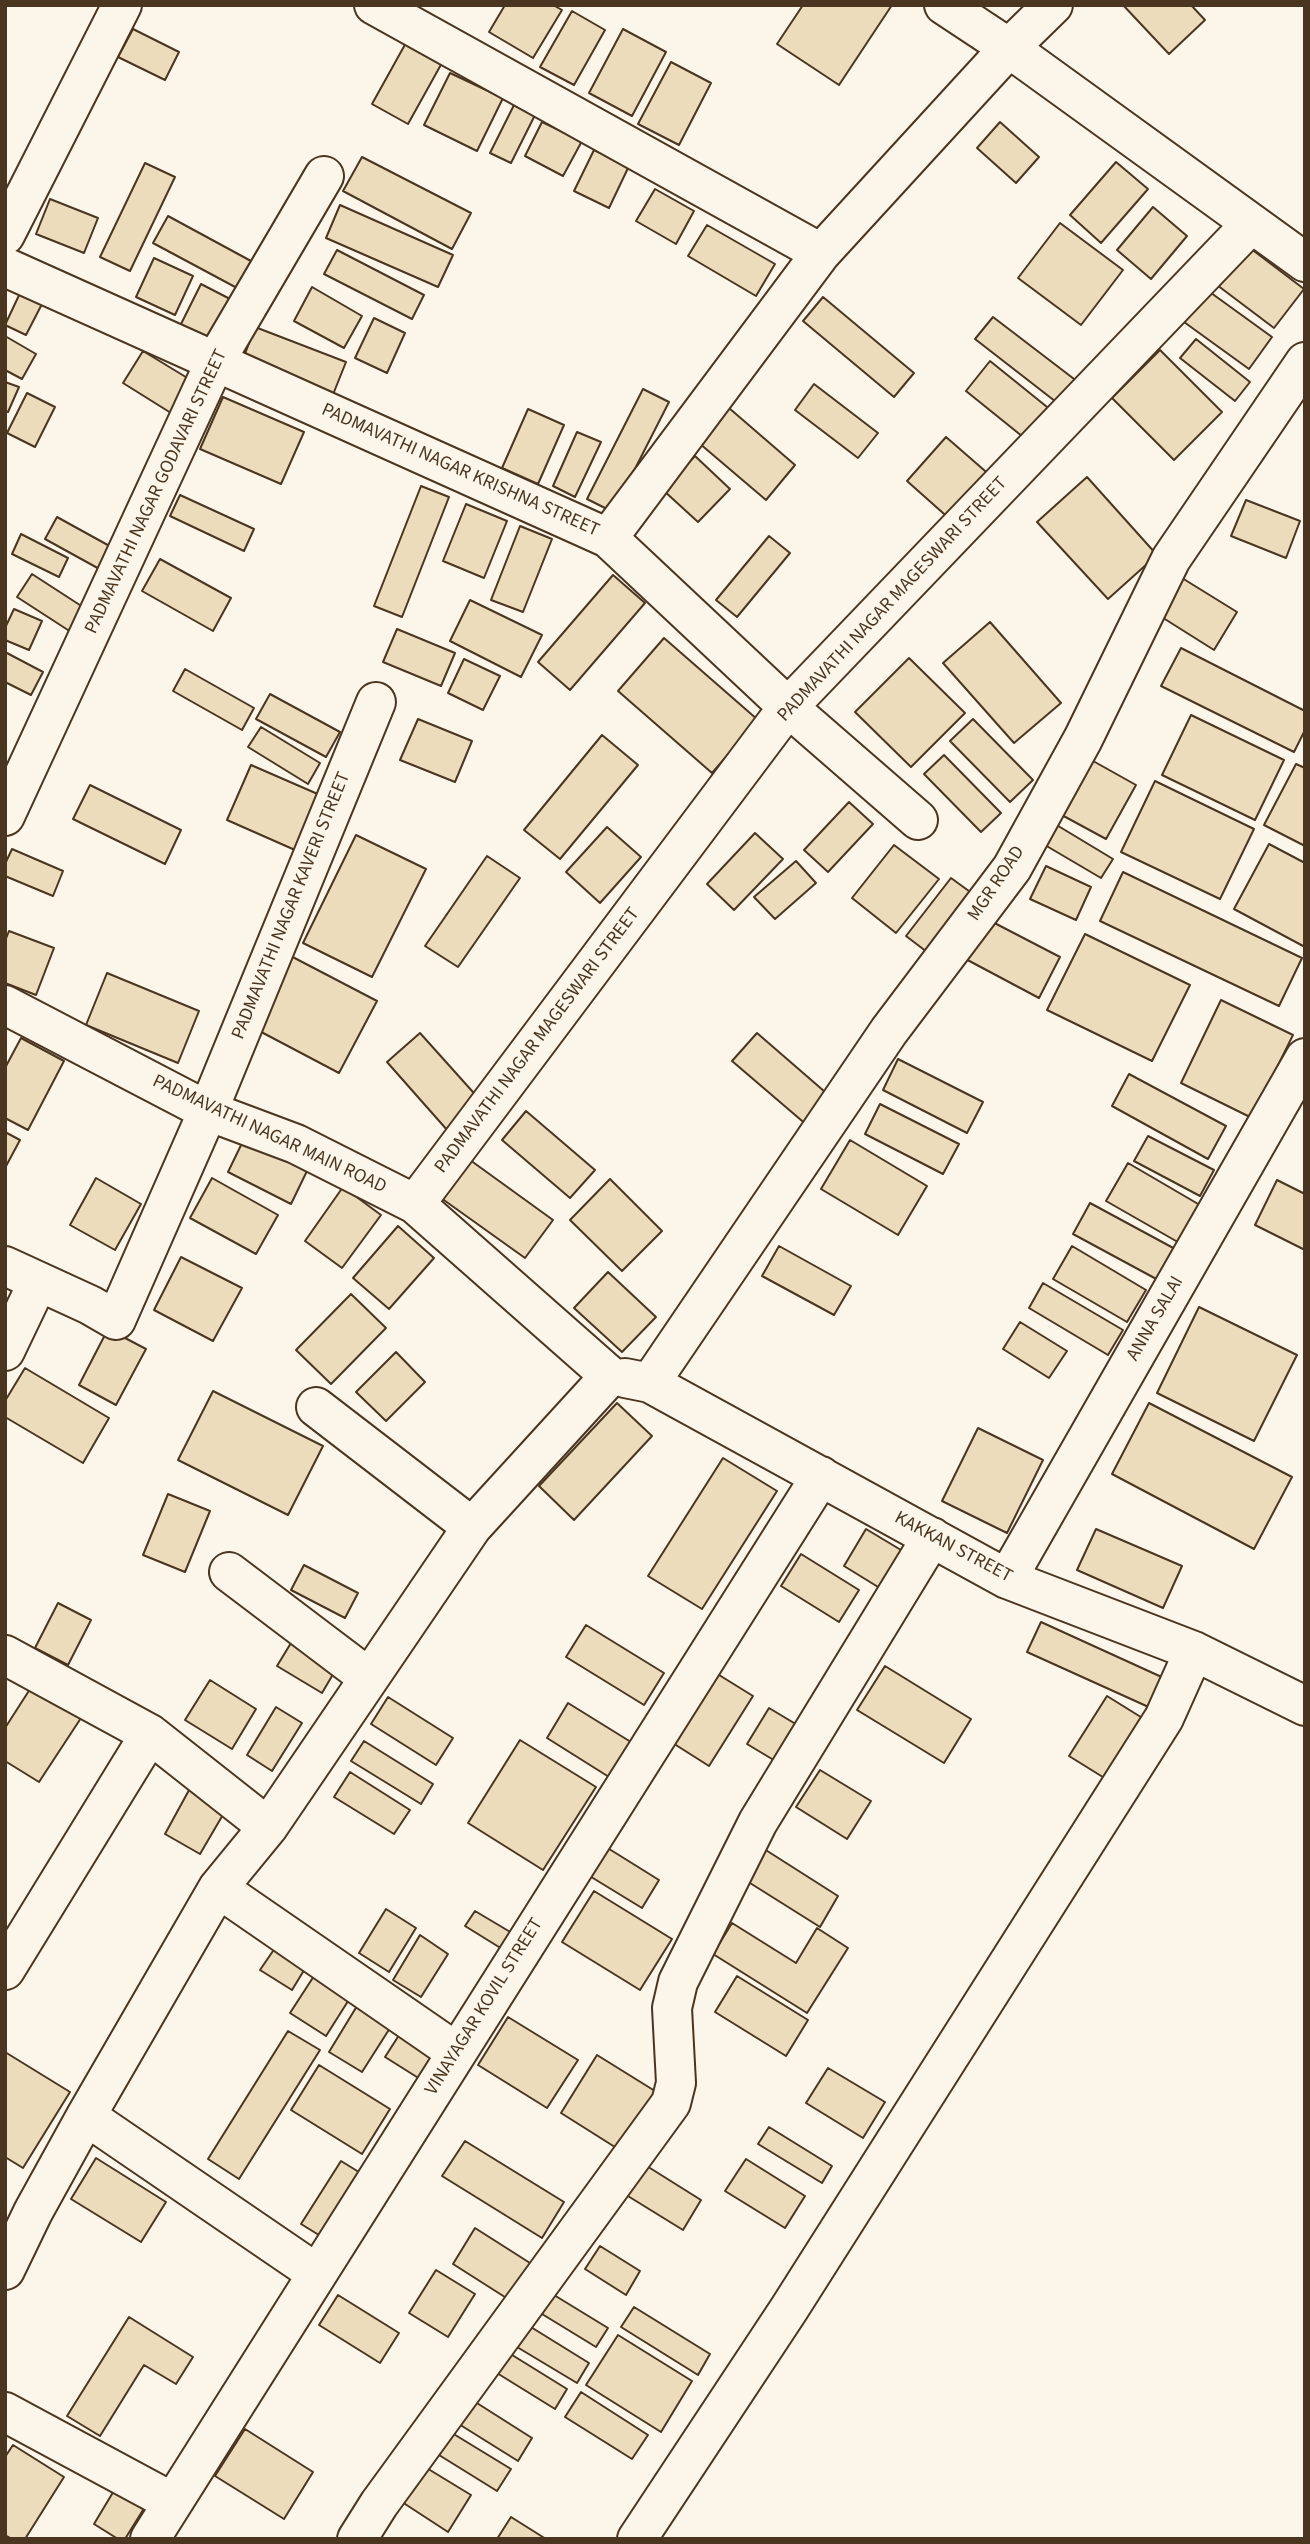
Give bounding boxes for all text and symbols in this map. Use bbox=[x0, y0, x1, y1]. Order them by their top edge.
street label: PADMAVATHI NAGAR GODAVARI STREET bbox=[81, 346, 233, 638]
street label: PADMAVATHI NAGAR KRISHNA STREET bbox=[318, 399, 602, 543]
street label: PADMAVATHI NAGAR MAGESWARI STREET bbox=[773, 473, 1013, 727]
street label: PADMAVATHI NAGAR KAVERI STREET bbox=[228, 769, 356, 1043]
street label: MGR ROAD bbox=[964, 842, 1030, 926]
street label: PADMAVATHI NAGAR MAGESWARI STREET bbox=[431, 904, 645, 1178]
street label: PADMAVATHI NAGAR MAIN ROAD bbox=[148, 1071, 390, 1199]
street label: ANNA SALAI bbox=[1123, 1273, 1189, 1365]
street label: KAKKAN STREET bbox=[890, 1507, 1016, 1589]
street label: VINAYAGAR KOVIL STREET bbox=[421, 1914, 549, 2100]

